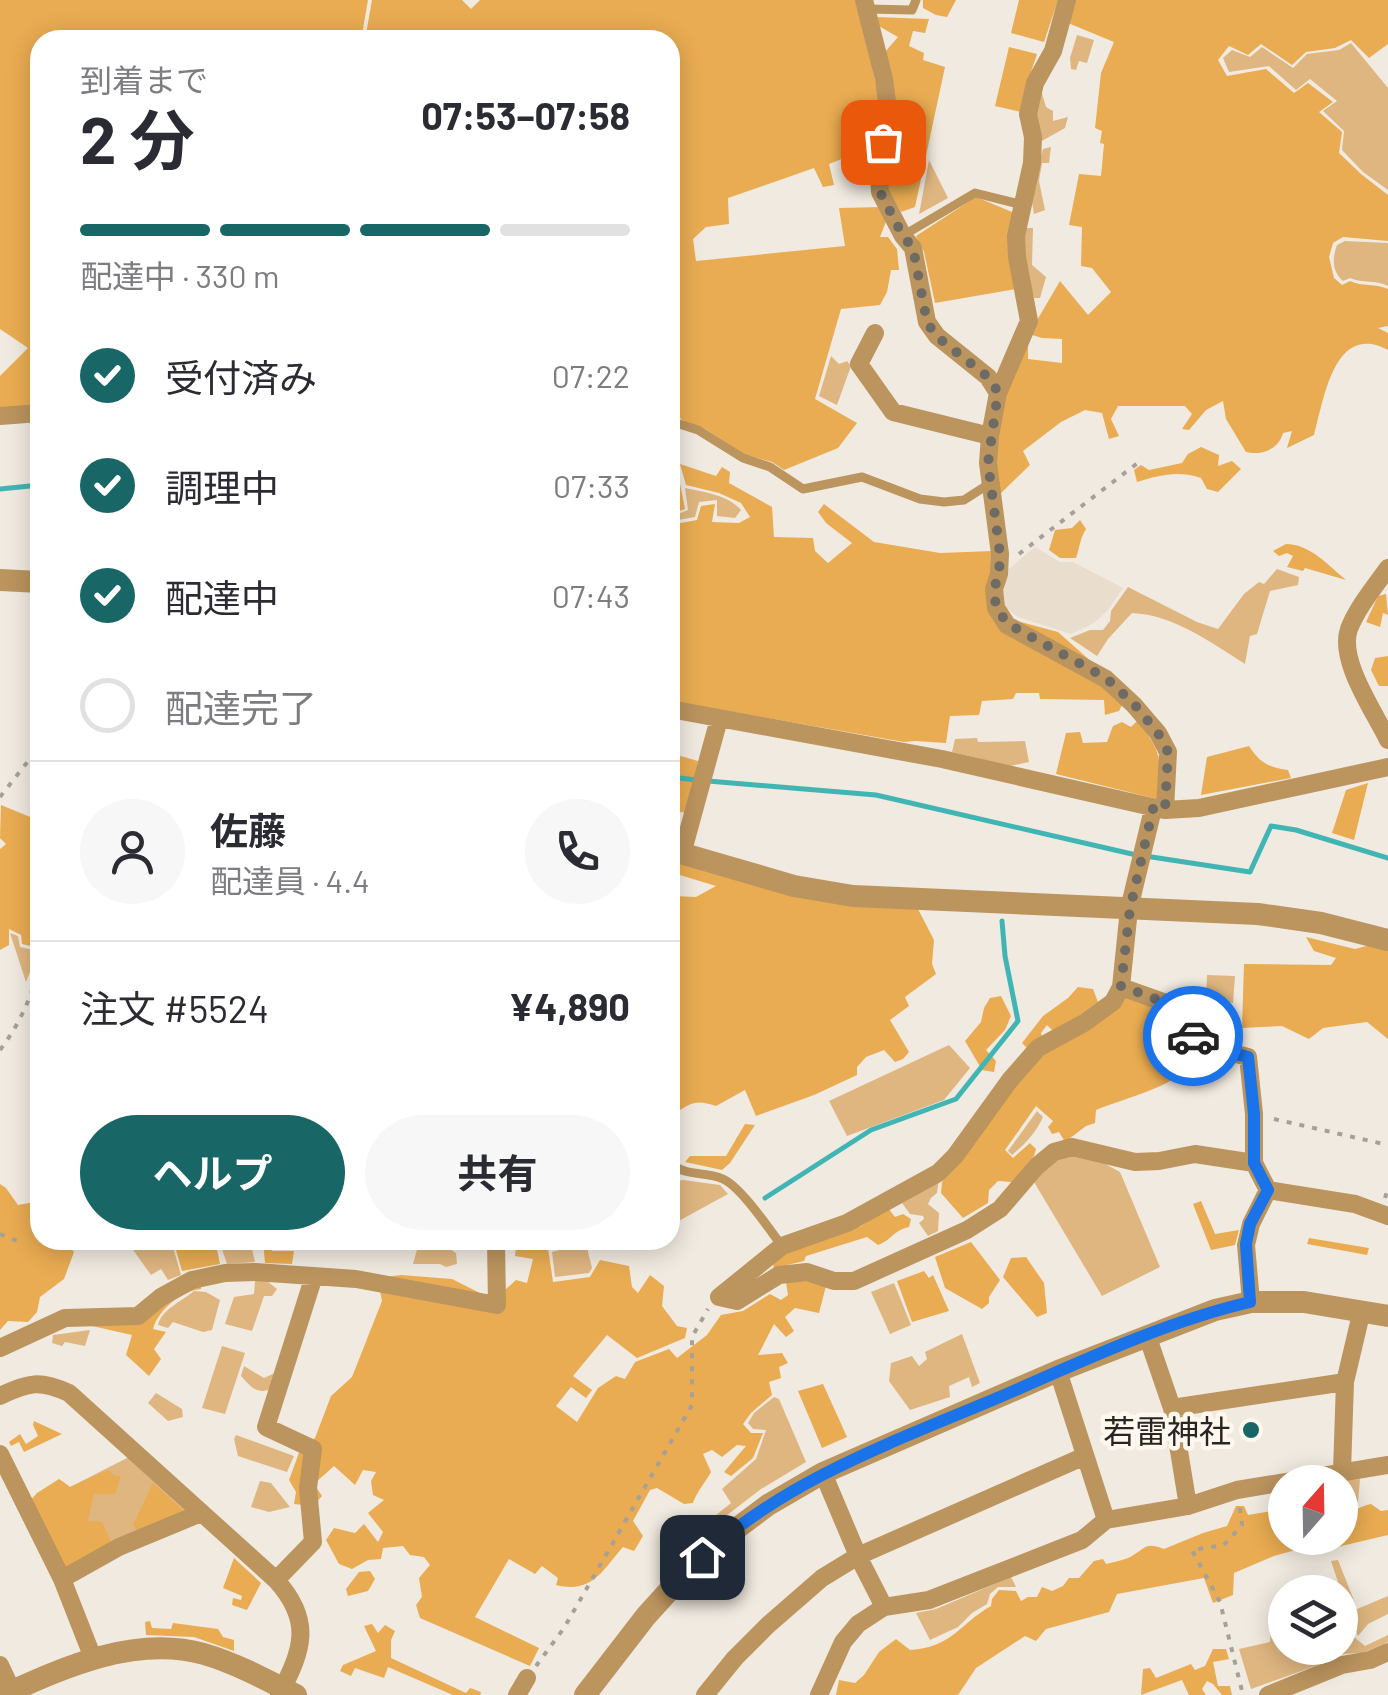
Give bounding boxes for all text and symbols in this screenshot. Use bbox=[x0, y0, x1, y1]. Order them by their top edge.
text: 到着まで bbox=[80, 60, 208, 98]
text: 07:53–07:58 bbox=[421, 92, 630, 138]
text: 2 分 bbox=[80, 99, 194, 177]
pin bbox=[841, 100, 926, 185]
icon: bag bbox=[856, 115, 911, 170]
text: 配達中 · 330 m bbox=[80, 256, 279, 294]
icon: check bbox=[80, 348, 135, 403]
text: 受付済み bbox=[165, 354, 317, 400]
text: 07:22 bbox=[552, 356, 630, 394]
icon: check bbox=[80, 458, 135, 513]
text: 調理中 bbox=[165, 464, 279, 510]
text: 07:33 bbox=[553, 466, 630, 504]
icon: check bbox=[80, 568, 135, 623]
text: 配達中 bbox=[165, 574, 279, 620]
text: 07:43 bbox=[552, 576, 630, 614]
text: 配達完了 bbox=[165, 684, 317, 730]
button: person bbox=[80, 799, 185, 904]
button: phone bbox=[525, 799, 630, 904]
text: 佐藤 bbox=[210, 807, 286, 853]
text: 配達員 · 4.4 bbox=[210, 861, 370, 899]
text: ¥4,890 bbox=[508, 983, 630, 1029]
text: 注文 #5524 bbox=[80, 985, 269, 1031]
courier bbox=[1143, 986, 1243, 1086]
icon: car bbox=[1166, 1009, 1221, 1064]
button: ヘルプ bbox=[80, 1115, 345, 1230]
button: 共有 bbox=[365, 1115, 630, 1230]
place label: 若雷神社 bbox=[1103, 1411, 1231, 1449]
marker: 若雷神社 bbox=[1240, 1419, 1262, 1441]
north arrow bbox=[1268, 1465, 1358, 1555]
map controls bbox=[1268, 1465, 1358, 1665]
pin bbox=[660, 1515, 745, 1600]
icon: home bbox=[675, 1530, 730, 1585]
button: layers bbox=[1268, 1575, 1358, 1665]

